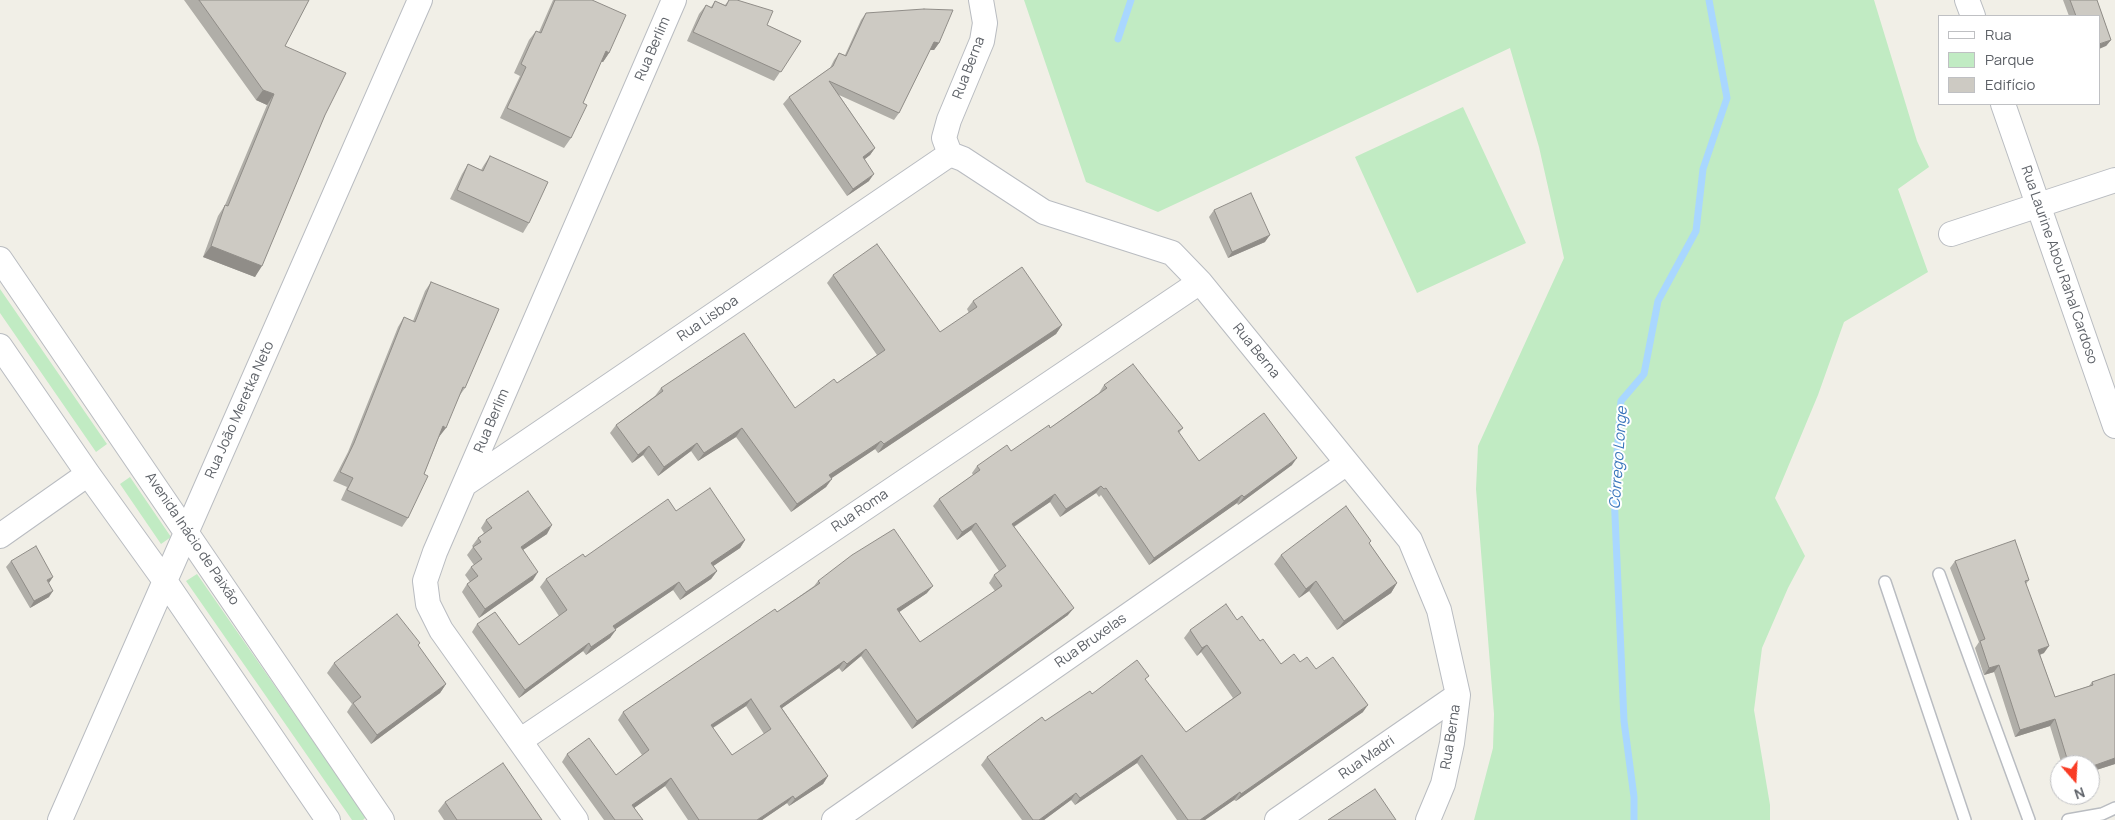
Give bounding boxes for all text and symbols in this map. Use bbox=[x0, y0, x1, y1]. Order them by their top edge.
street label: Rua Berlim bbox=[632, 14, 674, 84]
legend bbox=[1938, 15, 2100, 105]
text: Rua bbox=[1985, 24, 2012, 45]
street label: Rua Berna bbox=[949, 34, 989, 102]
text: Parque bbox=[1985, 49, 2034, 70]
text: Edifício bbox=[1985, 74, 2035, 95]
street label: Rua Laurine Abou Rahal Cardoso bbox=[2017, 164, 2101, 366]
street label: Rua Lisboa bbox=[674, 293, 742, 345]
street label: Rua Berna bbox=[1229, 320, 1283, 382]
street label: Rua João Meretka Neto bbox=[202, 339, 278, 481]
street label: Rua Berlim bbox=[471, 386, 513, 456]
water label: Córrego Longe bbox=[1606, 406, 1632, 510]
street label: Avenida Inácio de Paixão bbox=[141, 469, 243, 609]
street label: Rua Roma bbox=[829, 486, 891, 536]
street label: Rua Bruxelas bbox=[1052, 610, 1130, 672]
street label: Rua Berna bbox=[1438, 703, 1464, 771]
street label: Rua Madri bbox=[1336, 733, 1398, 783]
north arrow bbox=[2050, 755, 2100, 805]
text: N bbox=[2072, 783, 2088, 804]

